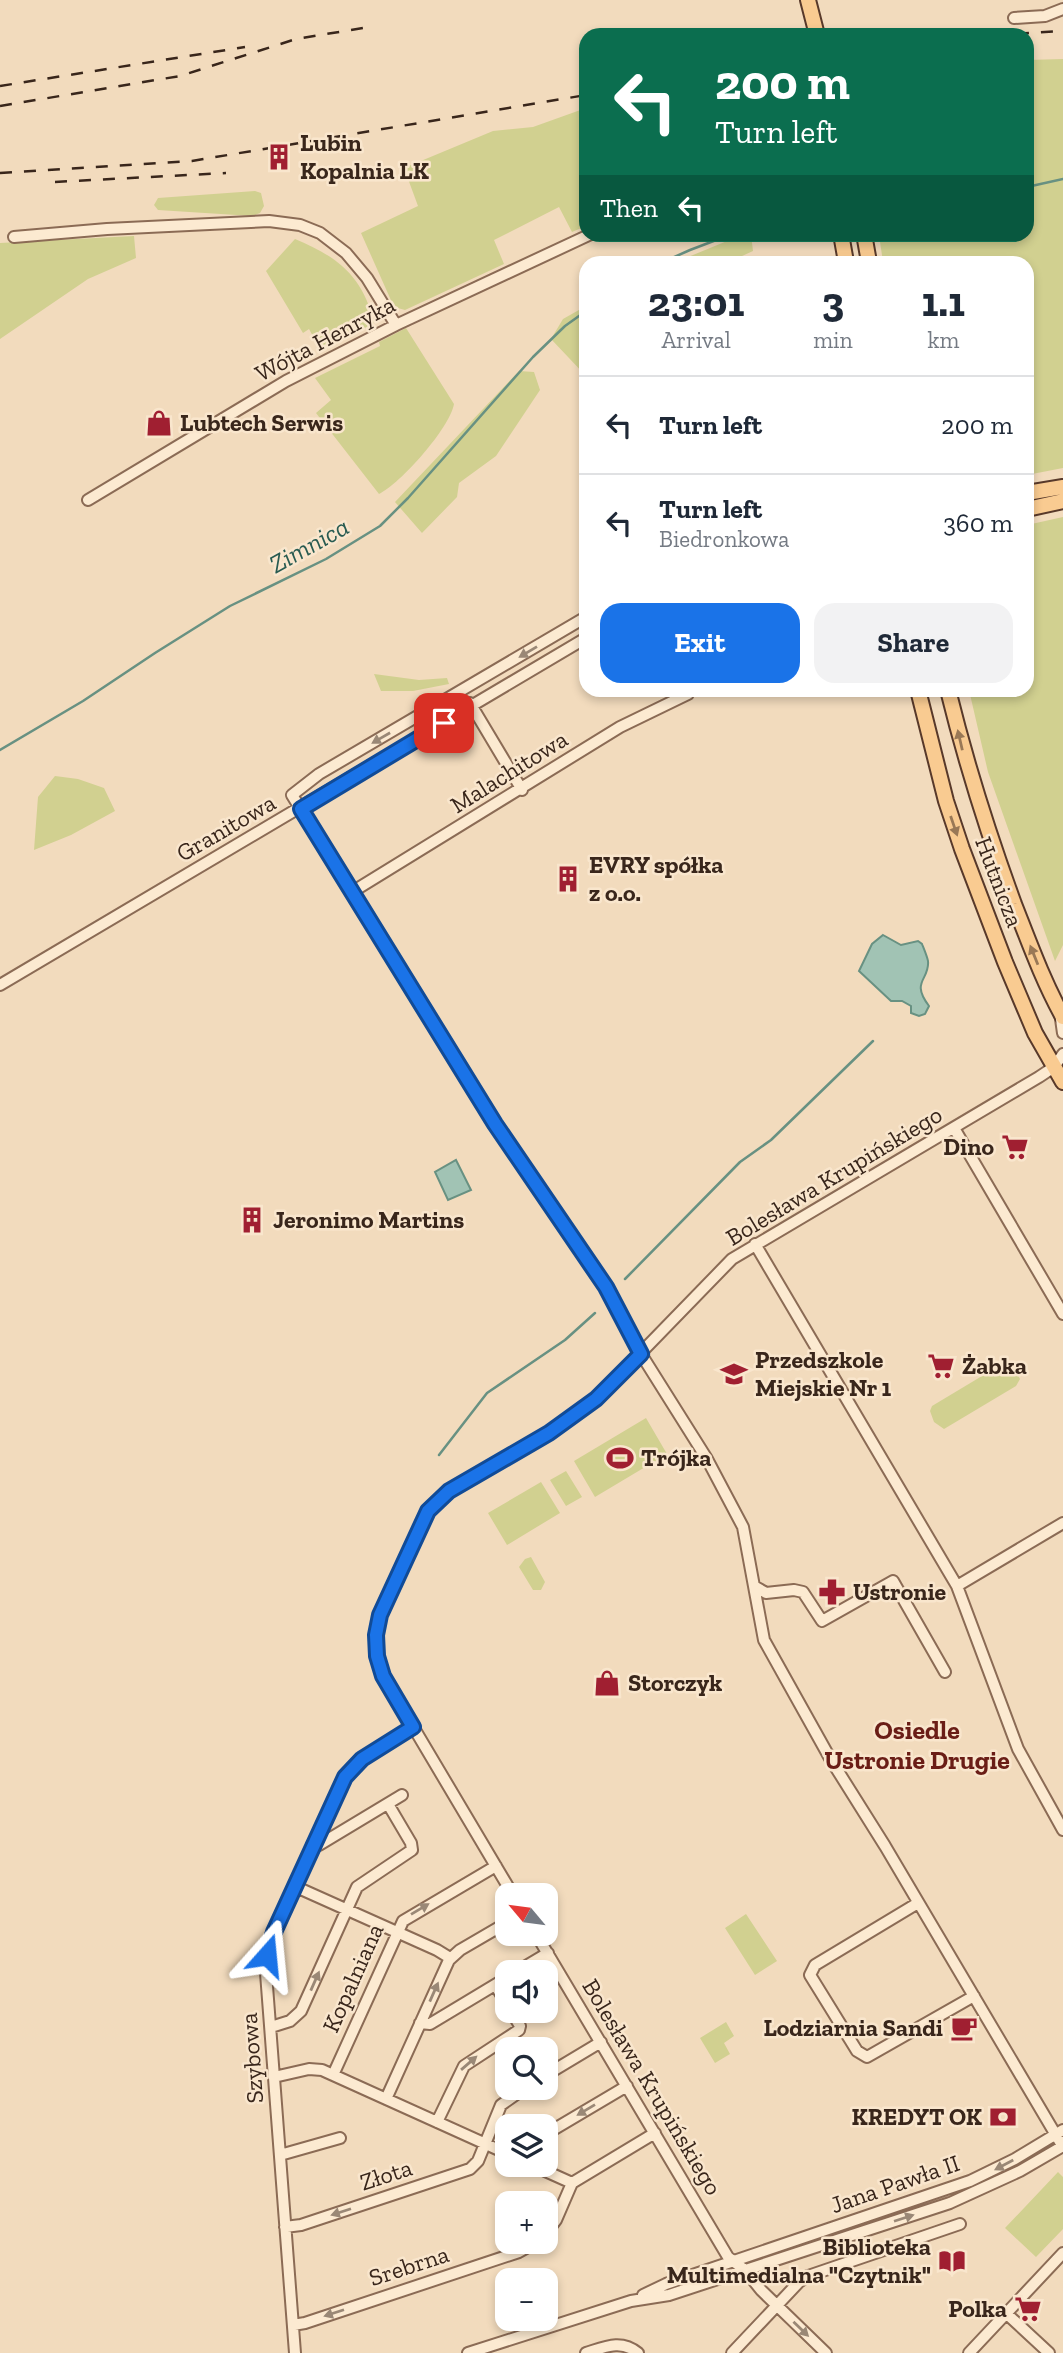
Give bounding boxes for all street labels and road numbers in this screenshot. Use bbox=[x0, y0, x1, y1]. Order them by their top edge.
street label: Wójta Henryka bbox=[250, 289, 400, 388]
street label: Malachitowa bbox=[445, 724, 573, 819]
street label: Granitowa bbox=[171, 787, 281, 868]
street label: Hutnicza bbox=[969, 833, 1030, 931]
street label: Bolesława Krupińskiego bbox=[720, 1099, 947, 1252]
street label: Kopalniana bbox=[316, 1919, 390, 2037]
street label: Bolesława Krupińskiego bbox=[576, 1973, 729, 2200]
street label: Szybowa bbox=[234, 2011, 269, 2104]
street label: Jana Pawła II bbox=[826, 2148, 963, 2219]
street label: Złota bbox=[356, 2152, 416, 2197]
street label: Srebrna bbox=[365, 2239, 453, 2292]

